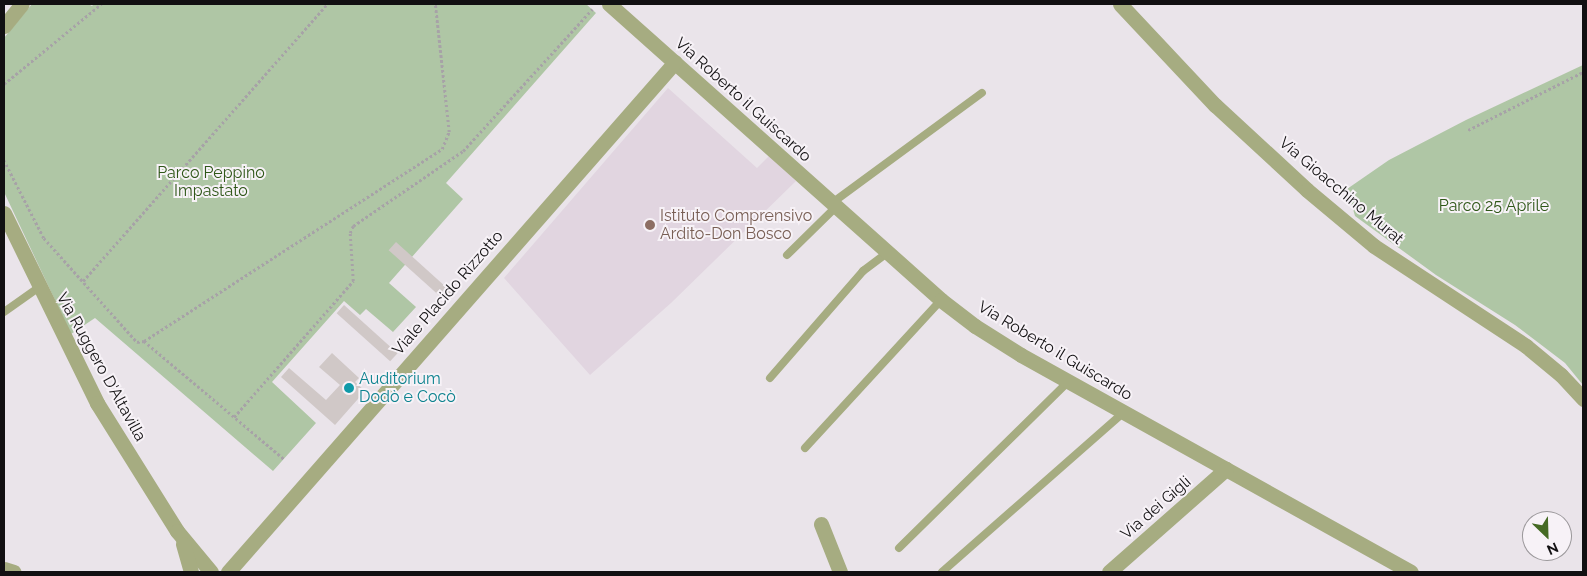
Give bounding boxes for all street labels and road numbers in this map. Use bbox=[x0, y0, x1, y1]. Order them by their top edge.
street label: Via Roberto il Guiscardo bbox=[671, 34, 815, 166]
street label: Via Gioacchino Murat bbox=[1275, 133, 1407, 249]
street label: Viale Placido Rizzotto bbox=[389, 227, 507, 359]
street label: Via Ruggero D'Altavilla bbox=[52, 289, 150, 445]
street label: Via Roberto il Guiscardo bbox=[974, 297, 1136, 405]
street label: Via dei Gigli bbox=[1117, 472, 1195, 544]

